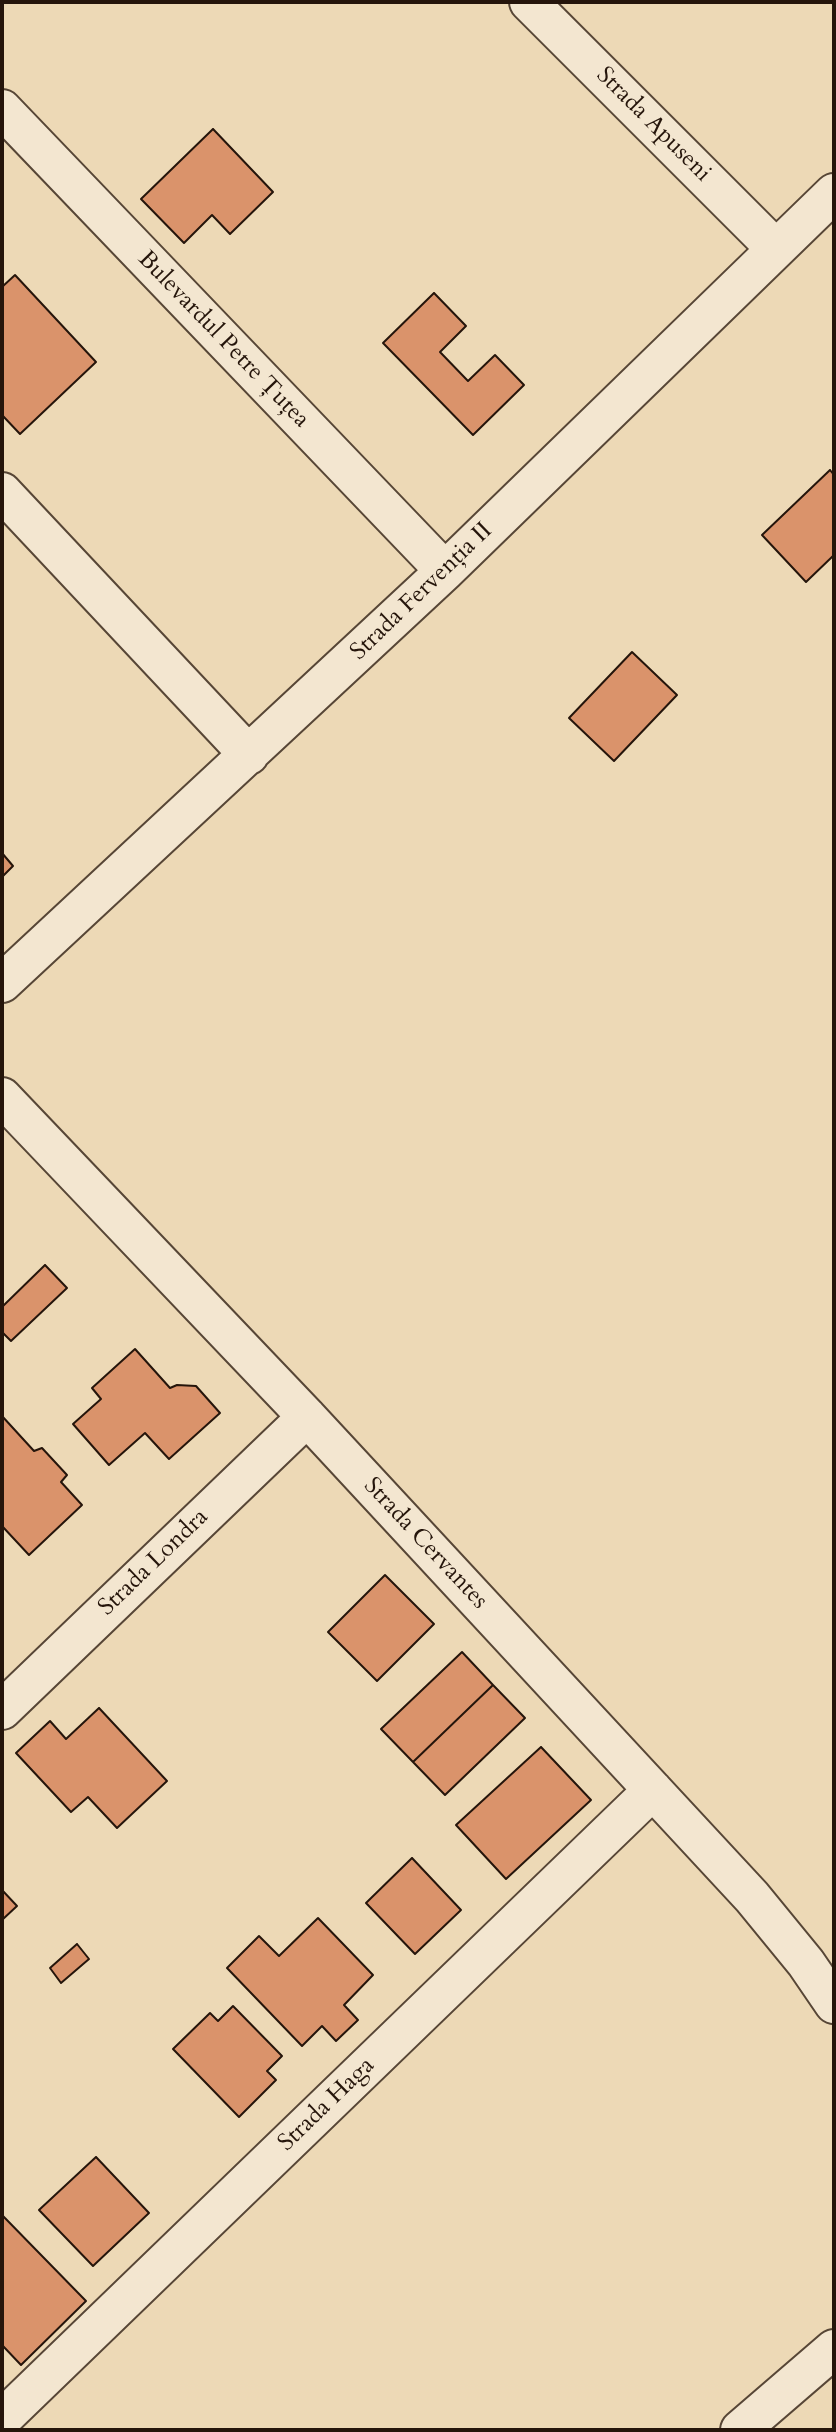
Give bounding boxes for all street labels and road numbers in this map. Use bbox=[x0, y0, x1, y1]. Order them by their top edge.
street label: Strada Apuseni bbox=[590, 62, 716, 188]
street label: Bulevardul Petre Țuțea bbox=[131, 246, 315, 434]
street label: Strada Fervenția II bbox=[345, 517, 499, 667]
street label: Strada Cervantes bbox=[357, 1472, 493, 1616]
street label: Strada Londra bbox=[93, 1504, 215, 1622]
street label: Strada Haga bbox=[273, 2052, 381, 2158]

